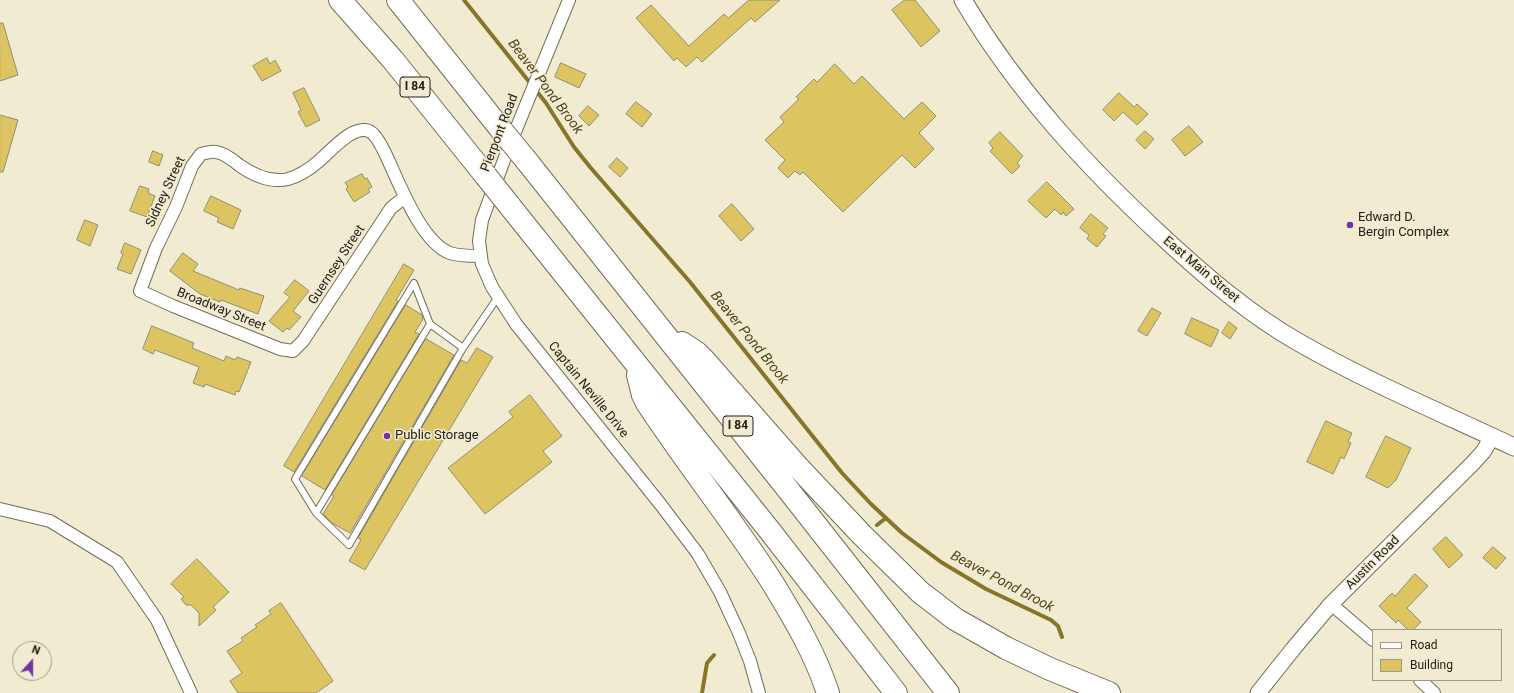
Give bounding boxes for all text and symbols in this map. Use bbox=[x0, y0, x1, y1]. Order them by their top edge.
water label: Beaver Pond Brook bbox=[504, 36, 586, 138]
road number: I 84 bbox=[400, 77, 430, 97]
street label: Pierpont Road bbox=[478, 92, 522, 174]
street label: Sidney Street bbox=[143, 154, 189, 230]
place label: Edward D. Bergin Complex bbox=[1358, 210, 1449, 241]
marker: Edward D. Bergin Complex bbox=[1345, 220, 1355, 230]
street label: Guernsey Street bbox=[305, 222, 369, 308]
street label: East Main Street bbox=[1160, 234, 1242, 306]
street label: Broadway Street bbox=[174, 285, 268, 335]
water label: Beaver Pond Brook bbox=[706, 288, 792, 388]
street label: Captain Neville Drive bbox=[545, 339, 631, 441]
road number: I 84 bbox=[723, 416, 753, 436]
place label: Public Storage bbox=[395, 428, 479, 444]
marker: Public Storage bbox=[382, 431, 392, 441]
street label: Austin Road bbox=[1343, 533, 1403, 593]
water label: Beaver Pond Brook bbox=[947, 548, 1057, 616]
legend bbox=[1372, 629, 1502, 681]
text: Road bbox=[1410, 638, 1438, 652]
north arrow bbox=[12, 641, 52, 681]
text: N bbox=[30, 643, 42, 658]
text: Building bbox=[1410, 658, 1453, 672]

